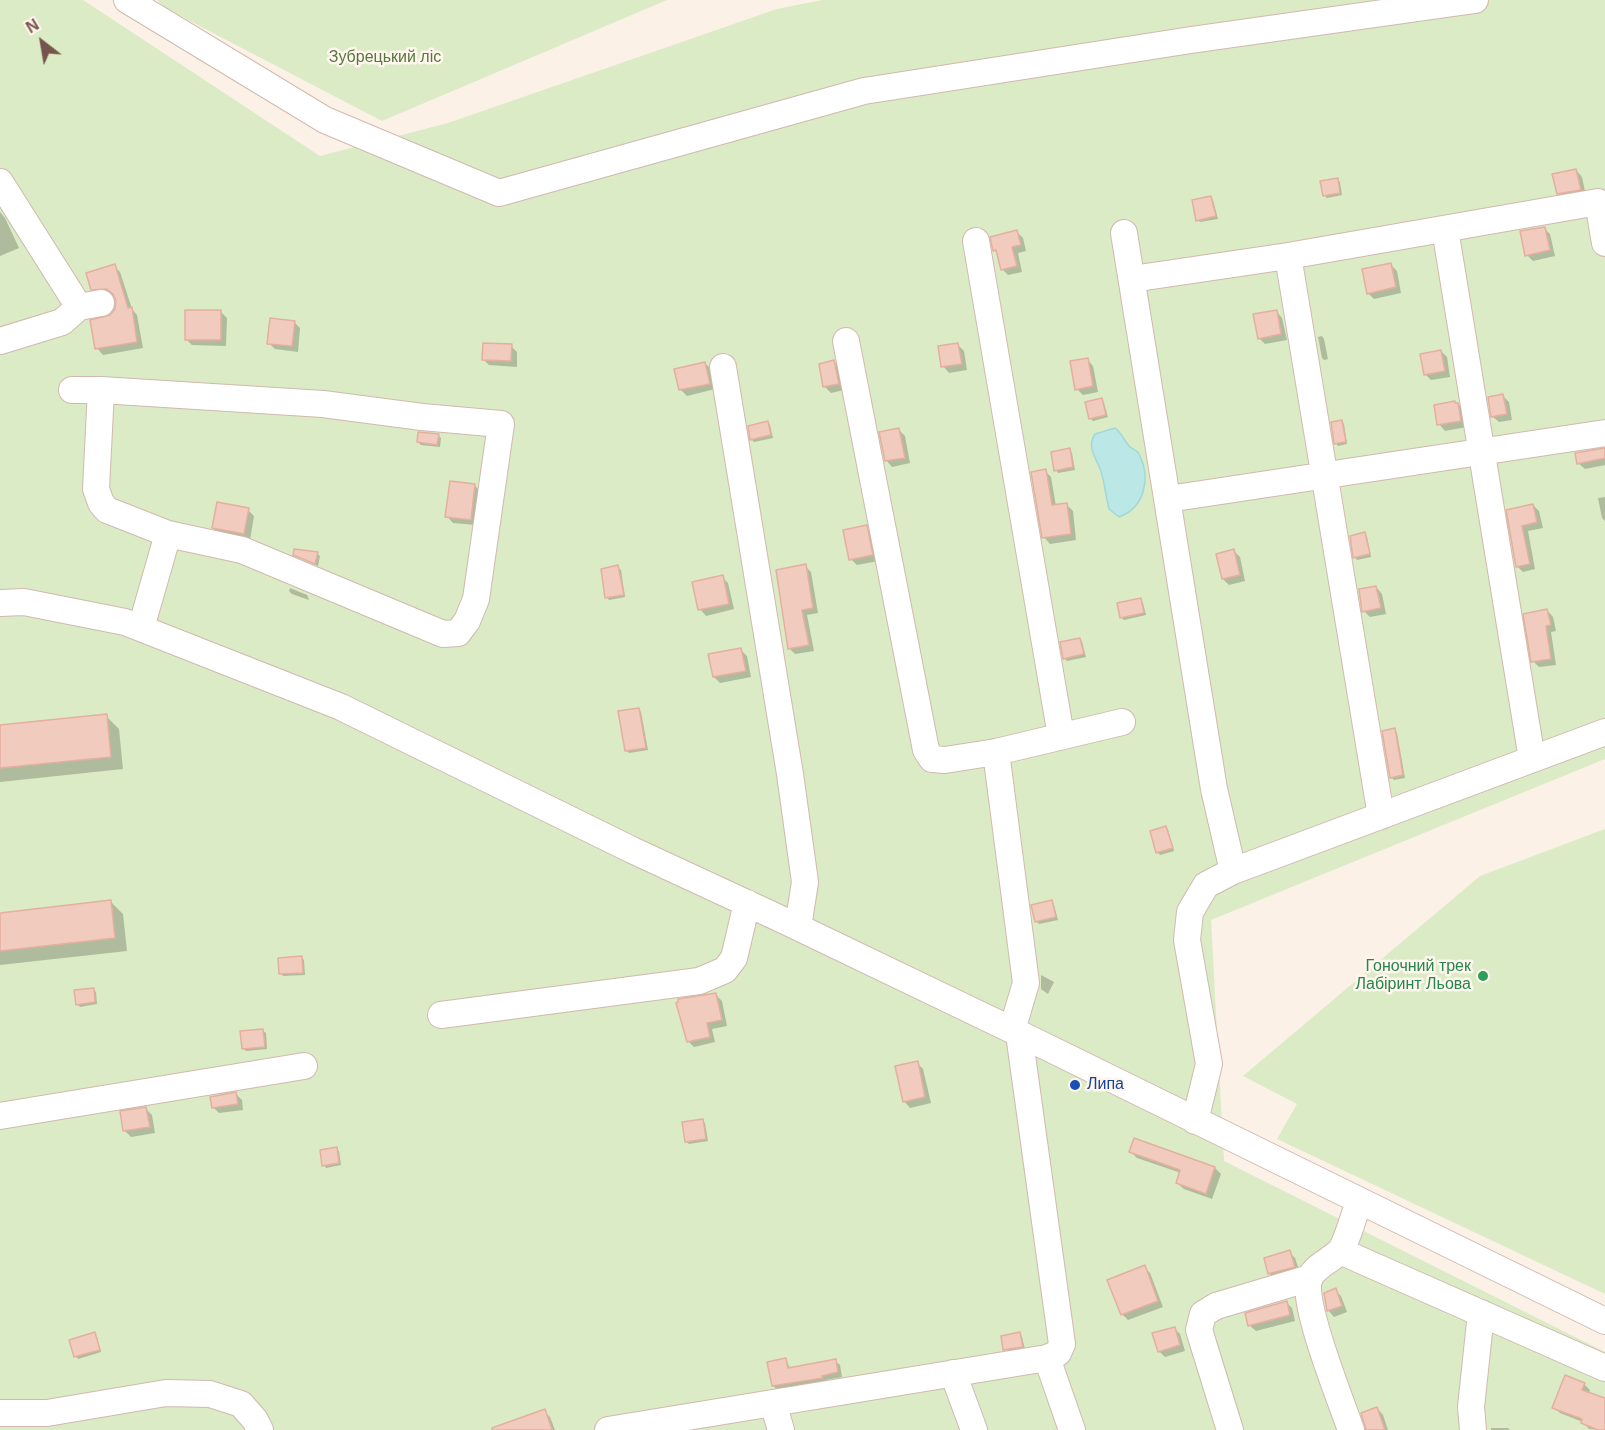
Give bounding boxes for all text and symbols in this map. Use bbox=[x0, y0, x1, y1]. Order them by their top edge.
north arrow bbox=[12, 12, 72, 72]
text: N bbox=[23, 16, 42, 36]
park label: Зубрецький ліс bbox=[329, 48, 441, 68]
place label: Гоночний трек Лабіринт Льова bbox=[1355, 957, 1471, 995]
marker: Гоночний трек Лабіринт Льова bbox=[1476, 969, 1490, 983]
place label: Липа bbox=[1087, 1075, 1124, 1095]
marker: Липа bbox=[1068, 1078, 1082, 1092]

